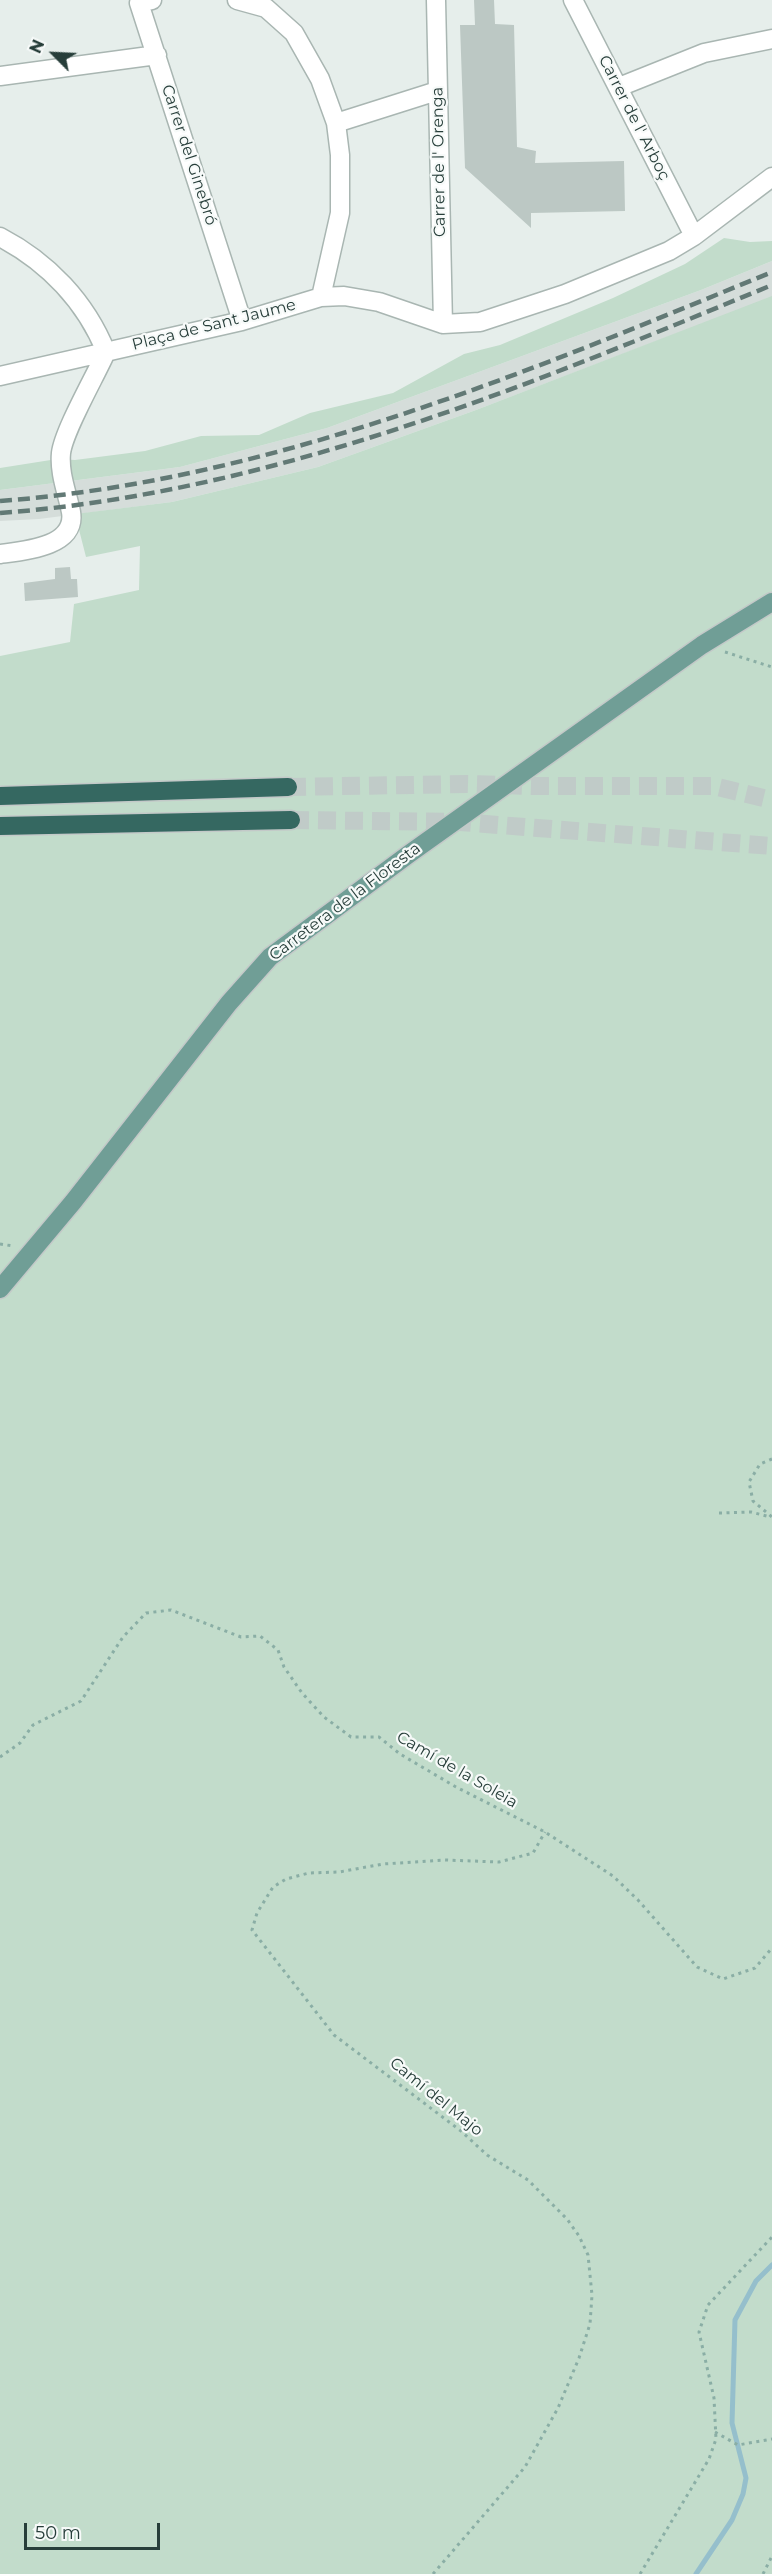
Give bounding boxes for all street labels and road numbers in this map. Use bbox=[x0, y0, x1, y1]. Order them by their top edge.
street label: Carrer de l' Arboç bbox=[594, 52, 674, 184]
street label: Carrer del Ginebró bbox=[157, 82, 221, 228]
street label: Carrer de l' Orenga bbox=[428, 87, 450, 237]
street label: Plaça de Sant Jaume bbox=[130, 295, 298, 355]
street label: Carretera de la Floresta bbox=[266, 839, 424, 965]
street label: Camí de la Soleia bbox=[393, 1728, 521, 1812]
street label: Camí del Majo bbox=[386, 2054, 486, 2140]

